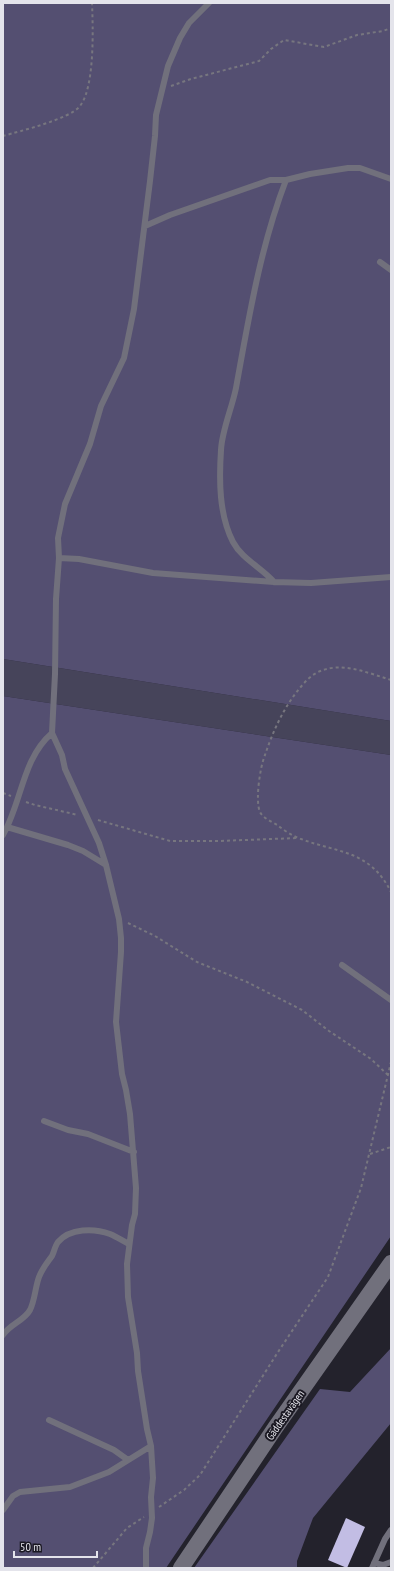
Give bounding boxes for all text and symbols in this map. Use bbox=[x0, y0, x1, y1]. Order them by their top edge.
street label: Gäddestavägen bbox=[263, 1387, 307, 1443]
scale bar bbox=[14, 1533, 97, 1559]
text: 50 m bbox=[20, 1539, 41, 1554]

